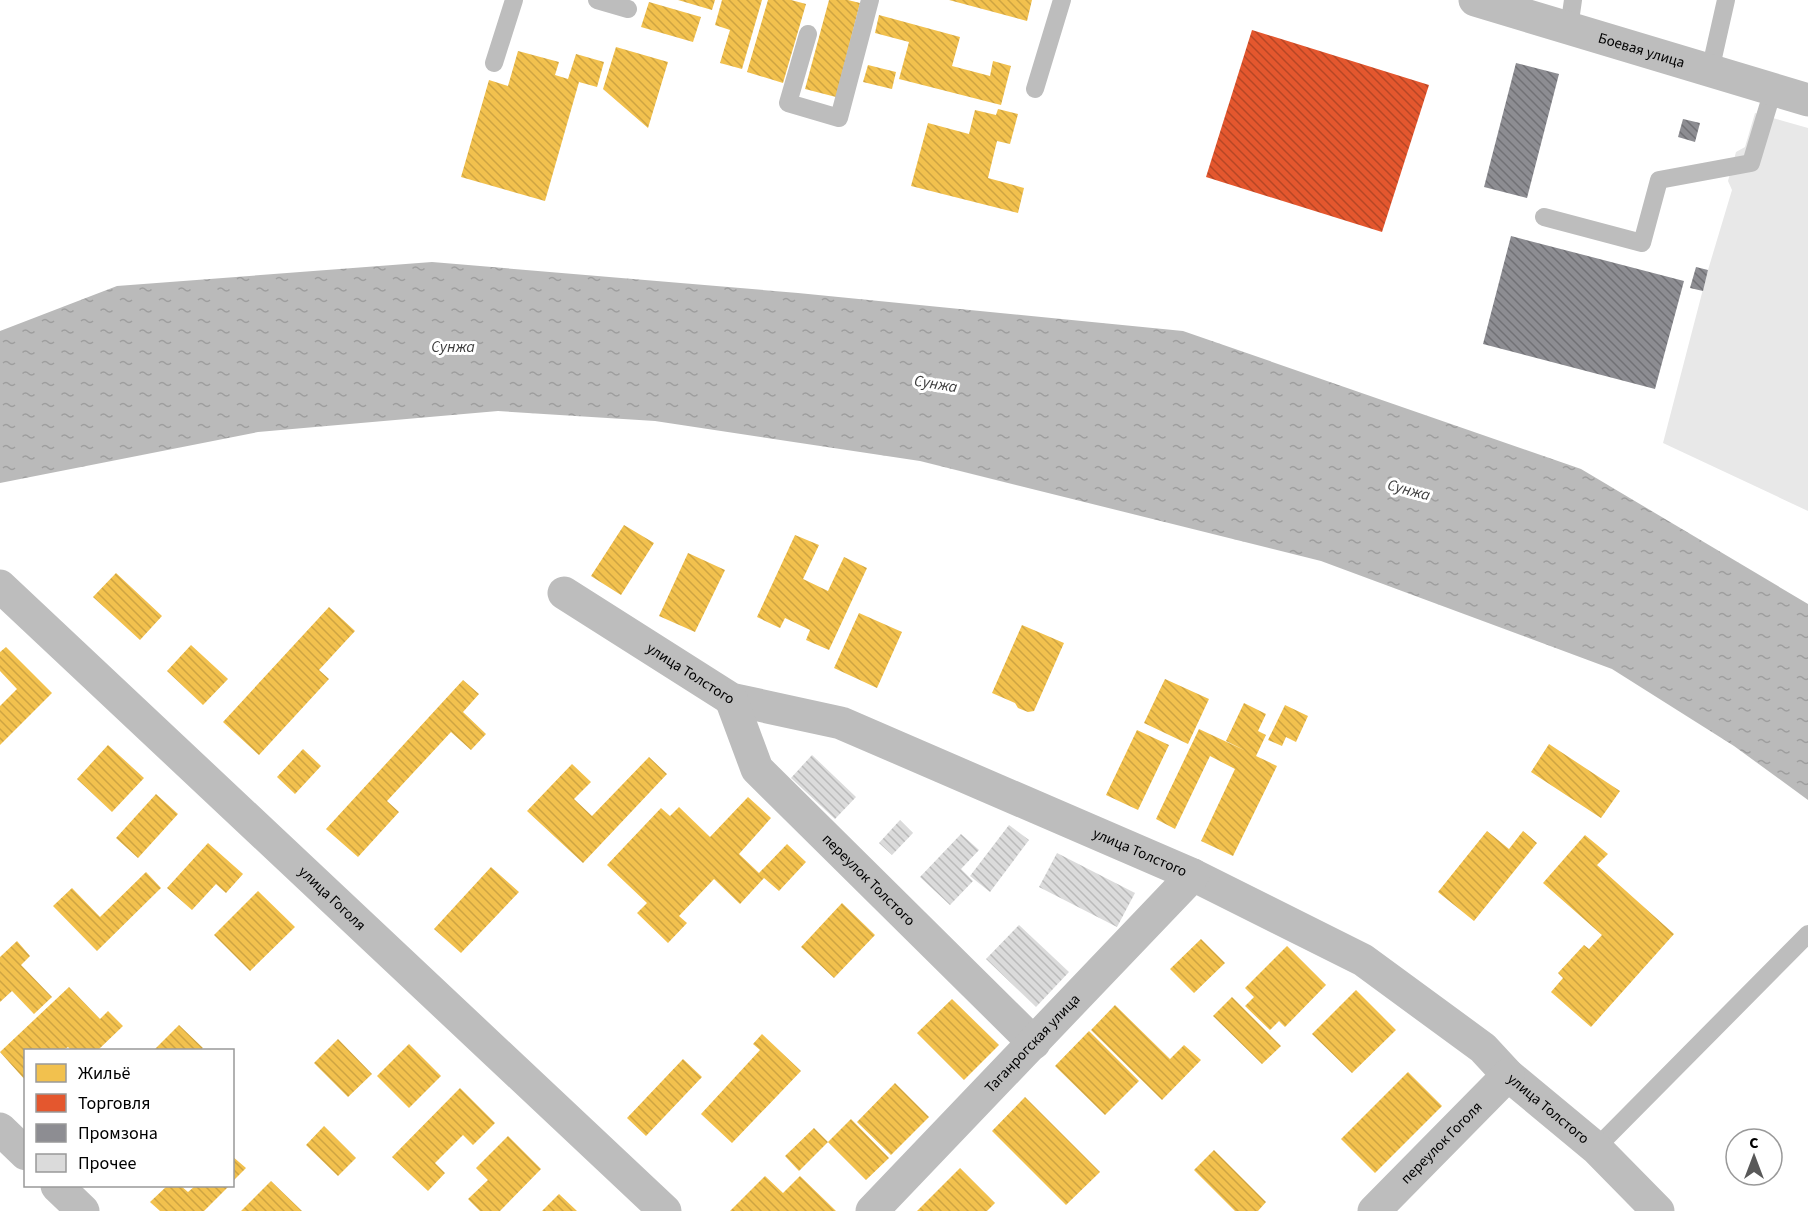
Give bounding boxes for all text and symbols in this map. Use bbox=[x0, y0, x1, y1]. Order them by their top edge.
street label: Боевая улица bbox=[1596, 28, 1687, 73]
water label: Сунжа bbox=[431, 336, 475, 358]
water label: Сунжа bbox=[913, 370, 960, 398]
water label: Сунжа bbox=[1385, 474, 1433, 506]
street label: улица Толстого bbox=[642, 638, 739, 710]
street label: улица Толстого bbox=[1089, 823, 1190, 882]
street label: переулок Толстого bbox=[817, 829, 920, 931]
street label: улица Гоголя bbox=[293, 862, 370, 936]
street label: Таганрогская улица bbox=[980, 989, 1085, 1098]
legend bbox=[24, 1049, 234, 1187]
text: Жильё bbox=[78, 1061, 131, 1086]
street label: улица Толстого bbox=[1503, 1069, 1594, 1149]
text: Торговля bbox=[78, 1091, 151, 1116]
street label: переулок Гоголя bbox=[1396, 1097, 1487, 1189]
text: Промзона bbox=[78, 1121, 158, 1146]
north arrow bbox=[1724, 1127, 1784, 1187]
text: С bbox=[1749, 1132, 1759, 1154]
text: Прочее bbox=[78, 1151, 136, 1176]

